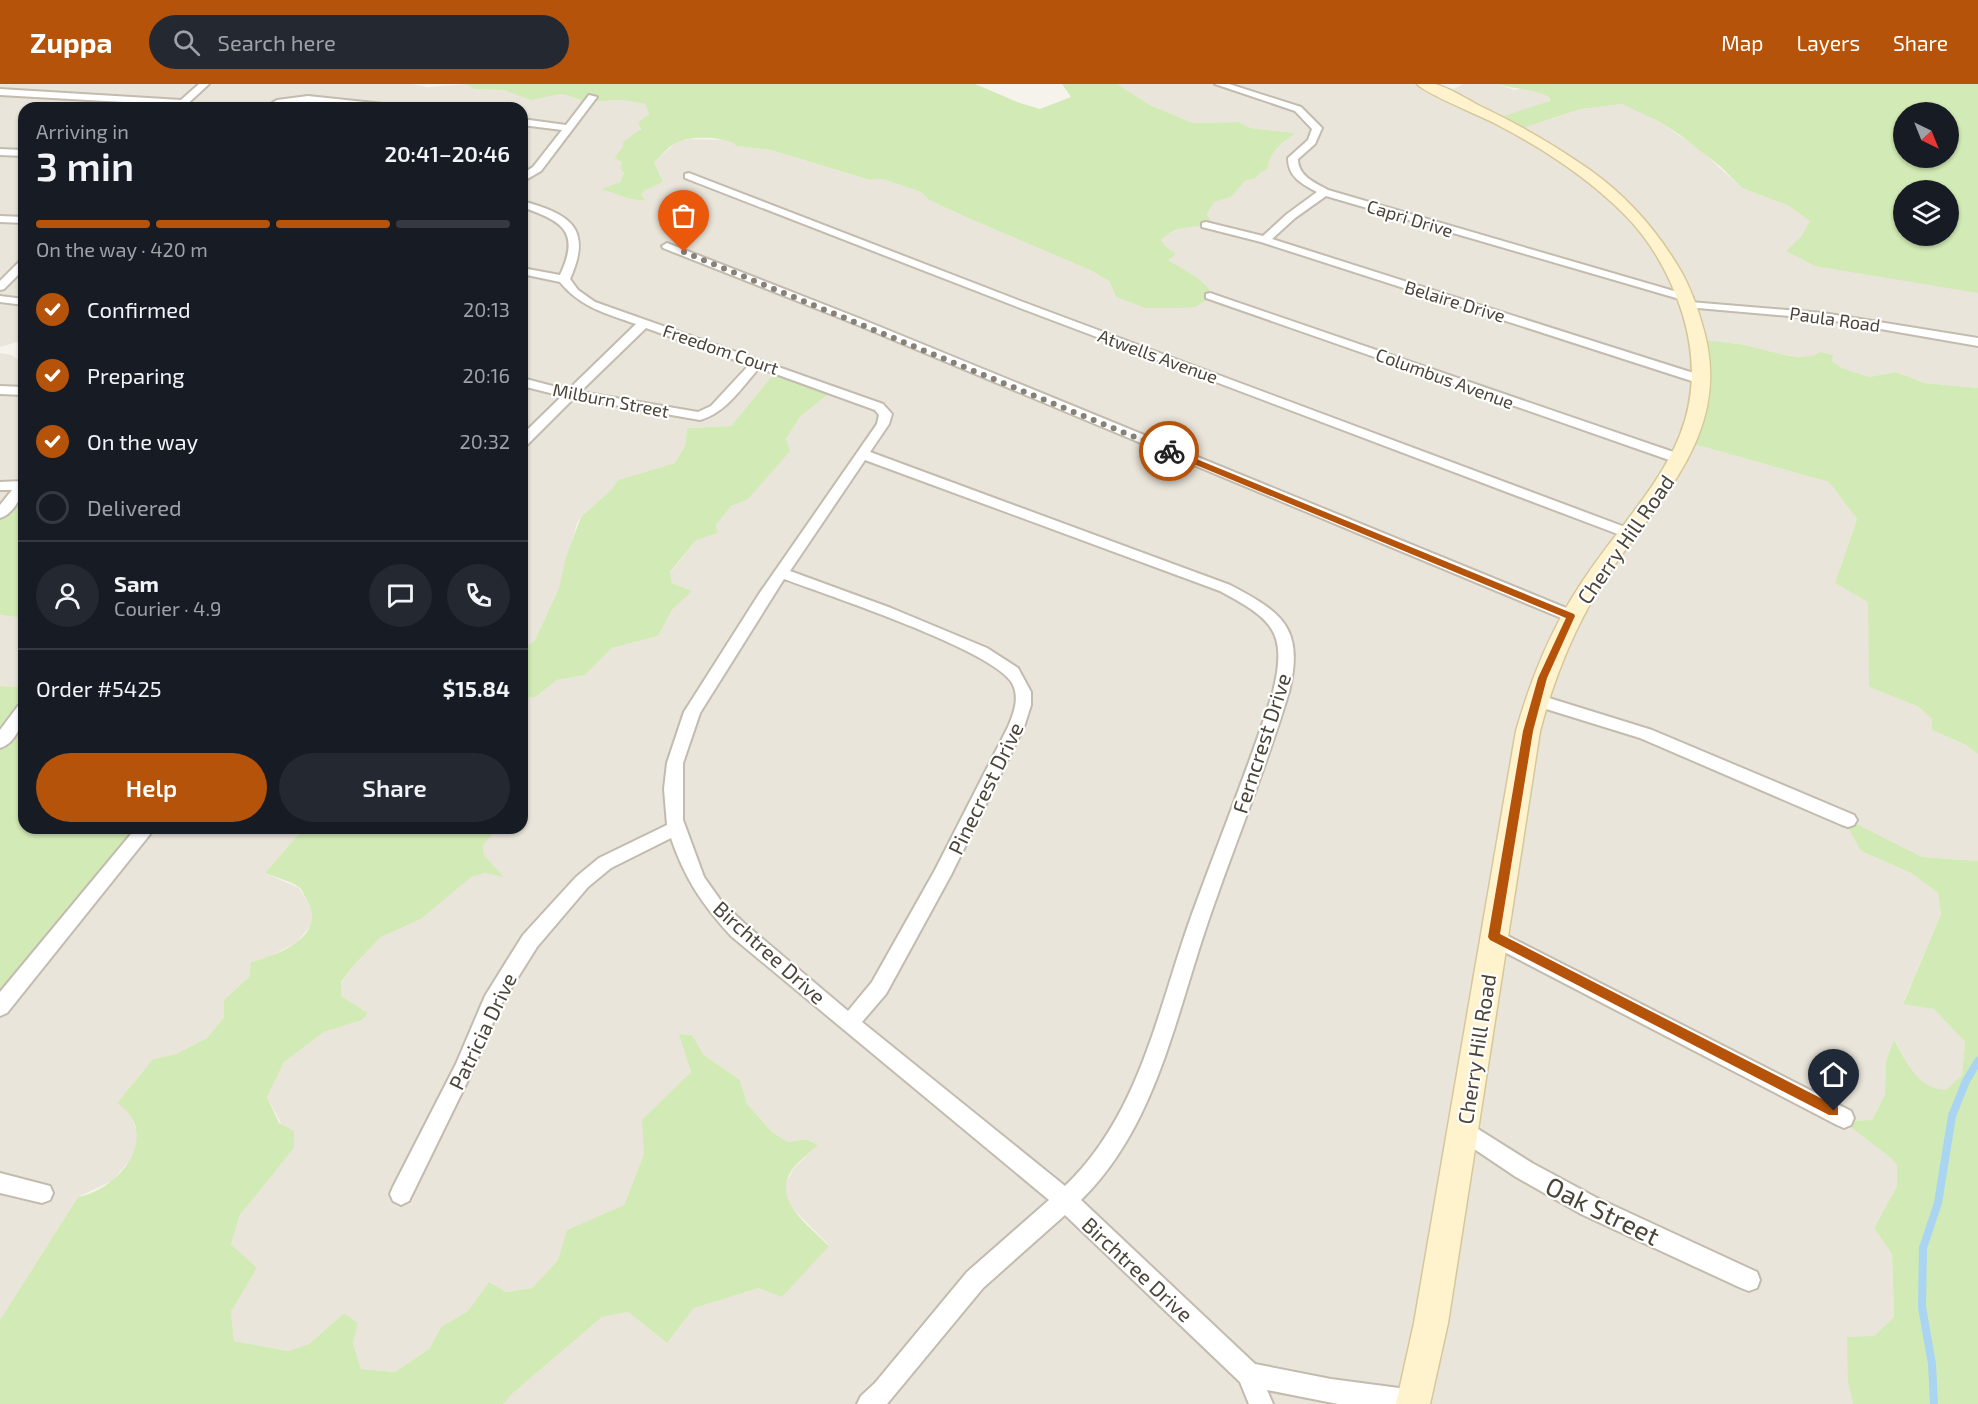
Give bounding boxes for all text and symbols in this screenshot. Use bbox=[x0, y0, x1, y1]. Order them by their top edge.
search box bbox=[149, 15, 569, 69]
text: Zuppa bbox=[30, 25, 113, 59]
icon: search bbox=[170, 26, 203, 59]
text: Search here bbox=[218, 29, 336, 55]
text: Map bbox=[1721, 30, 1763, 55]
text: Layers bbox=[1796, 30, 1860, 55]
text: Share bbox=[1893, 30, 1948, 55]
north arrow bbox=[1893, 102, 1959, 168]
map controls bbox=[1893, 102, 1959, 246]
text: Arriving in bbox=[36, 119, 129, 143]
text: 20:41–20:46 bbox=[384, 140, 510, 166]
text: 3 min bbox=[36, 142, 134, 189]
button: layers bbox=[1893, 180, 1959, 246]
pin bbox=[658, 190, 709, 252]
street label: Capri Drive bbox=[1364, 194, 1456, 242]
icon: bag bbox=[667, 199, 700, 232]
text: On the way · 420 m bbox=[36, 237, 208, 261]
street label: Belaire Drive bbox=[1402, 275, 1508, 327]
icon: check bbox=[36, 293, 69, 326]
text: Confirmed bbox=[87, 296, 191, 322]
text: 20:13 bbox=[463, 297, 510, 321]
street label: Paula Road bbox=[1788, 302, 1882, 336]
street label: Freedom Court bbox=[660, 319, 782, 379]
street label: Atwells Avenue bbox=[1095, 324, 1221, 388]
street label: Columbus Avenue bbox=[1373, 343, 1517, 413]
icon: check bbox=[36, 359, 69, 392]
text: Preparing bbox=[87, 362, 185, 388]
text: 20:16 bbox=[463, 363, 510, 387]
street label: Milburn Street bbox=[551, 378, 671, 422]
courier bbox=[1139, 421, 1199, 481]
icon: check bbox=[36, 425, 69, 458]
text: On the way bbox=[87, 428, 198, 454]
text: 20:32 bbox=[460, 429, 510, 453]
icon: bike bbox=[1153, 435, 1186, 468]
street label: Cherry Hill Road bbox=[1571, 470, 1679, 608]
text: Delivered bbox=[87, 494, 182, 520]
button: person bbox=[36, 564, 99, 627]
button: chat bbox=[369, 564, 432, 627]
button: phone bbox=[447, 564, 510, 627]
text: Sam bbox=[114, 570, 159, 596]
text: Courier · 4.9 bbox=[114, 596, 221, 620]
street label: Ferncrest Drive bbox=[1227, 670, 1295, 816]
text: Order #5425 bbox=[36, 675, 162, 701]
text: $15.84 bbox=[443, 675, 510, 701]
street label: Pinecrest Drive bbox=[942, 718, 1028, 858]
button: Help bbox=[36, 753, 267, 822]
button: Share bbox=[279, 753, 510, 822]
street label: Birchtree Drive bbox=[709, 895, 831, 1009]
street label: Patricia Drive bbox=[443, 968, 521, 1094]
street label: Cherry Hill Road bbox=[1452, 972, 1500, 1126]
pin bbox=[1808, 1049, 1859, 1111]
icon: home bbox=[1817, 1058, 1850, 1091]
street label: Oak Street bbox=[1541, 1169, 1665, 1251]
street label: Birchtree Drive bbox=[1078, 1211, 1198, 1327]

